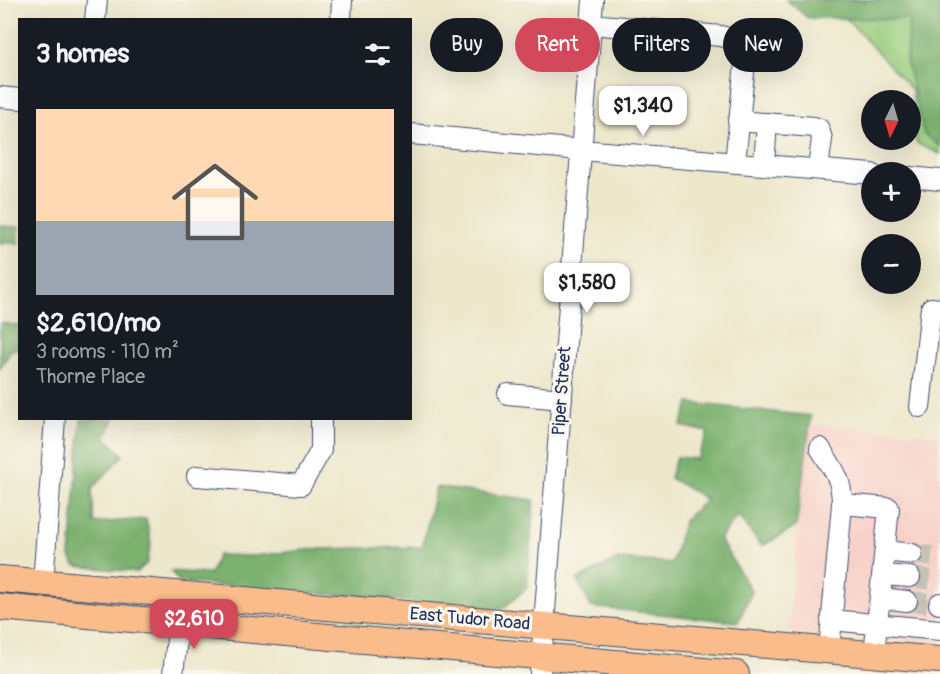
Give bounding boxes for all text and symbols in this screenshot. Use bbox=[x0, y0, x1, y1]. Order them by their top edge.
chip: Buy bbox=[430, 18, 503, 72]
chip: Rent bbox=[515, 18, 600, 72]
chip: Filters bbox=[612, 18, 711, 72]
chip: New bbox=[723, 18, 803, 72]
text: 3 homes bbox=[36, 38, 129, 70]
icon: filters bbox=[361, 38, 394, 71]
pin: $1,340 bbox=[594, 86, 692, 137]
north arrow bbox=[861, 90, 921, 150]
map controls bbox=[861, 90, 921, 294]
text: $1,340 bbox=[613, 93, 673, 118]
icon: home bbox=[161, 148, 269, 256]
button: + bbox=[861, 162, 921, 222]
button: − bbox=[861, 234, 921, 294]
pin: $1,580 bbox=[538, 263, 636, 314]
text: $1,580 bbox=[558, 270, 616, 295]
text: $2,610/mo bbox=[36, 307, 161, 339]
text: 3 rooms · 110 m² bbox=[36, 339, 179, 364]
street label: Piper Street bbox=[547, 345, 577, 437]
text: Thorne Place bbox=[36, 364, 145, 389]
pin: $2,610 bbox=[145, 599, 243, 650]
street label: East Tudor Road bbox=[409, 602, 531, 636]
text: $2,610 bbox=[164, 606, 224, 631]

